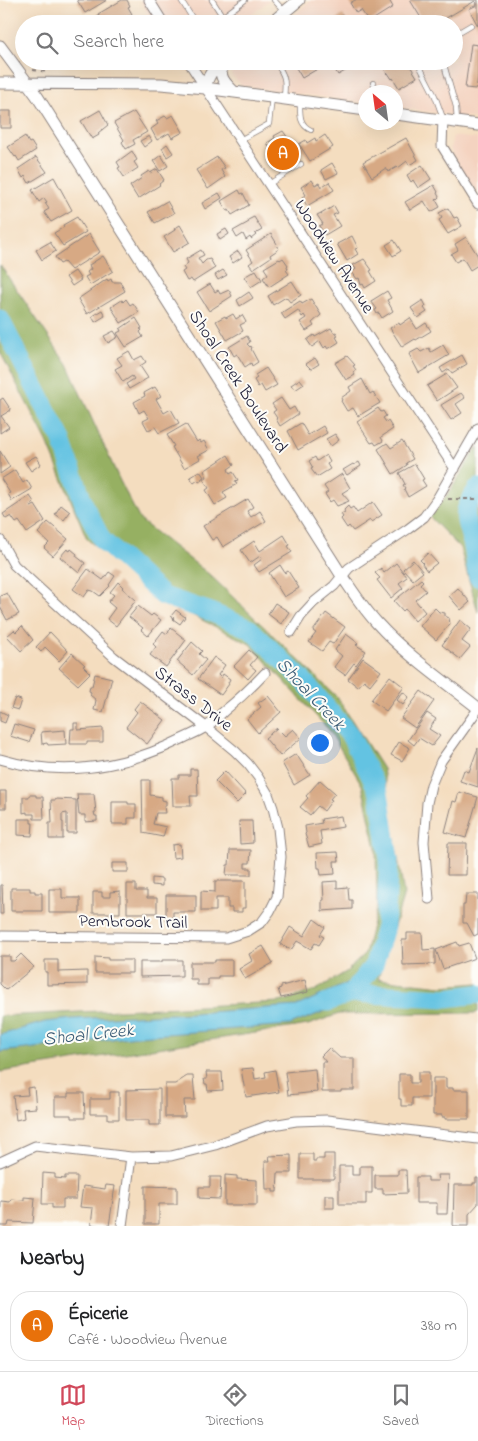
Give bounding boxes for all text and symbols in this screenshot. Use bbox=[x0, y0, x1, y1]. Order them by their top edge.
search box bbox=[15, 15, 463, 70]
icon: search bbox=[33, 29, 61, 57]
text: Search here bbox=[73, 29, 164, 56]
north arrow bbox=[358, 85, 403, 130]
pin: A bbox=[267, 135, 299, 173]
street label: Woodview Avenue bbox=[287, 195, 380, 320]
street label: Shoal Creek Boulevard bbox=[181, 305, 293, 459]
water label: Shoal Creek bbox=[269, 652, 352, 738]
street label: Strass Drive bbox=[148, 661, 238, 739]
your location bbox=[307, 730, 333, 756]
street label: Pembrook Trail bbox=[78, 909, 188, 937]
water label: Shoal Creek bbox=[42, 1017, 136, 1054]
text: Nearby bbox=[20, 1244, 84, 1274]
text: Épicerie bbox=[68, 1301, 128, 1328]
text: A bbox=[32, 1314, 42, 1338]
text: 380 m bbox=[421, 1314, 457, 1338]
text: Café · Woodview Avenue bbox=[68, 1328, 227, 1352]
tab: Map bbox=[59, 1381, 87, 1432]
tab: Directions bbox=[206, 1381, 264, 1432]
tab: Saved bbox=[382, 1381, 419, 1432]

